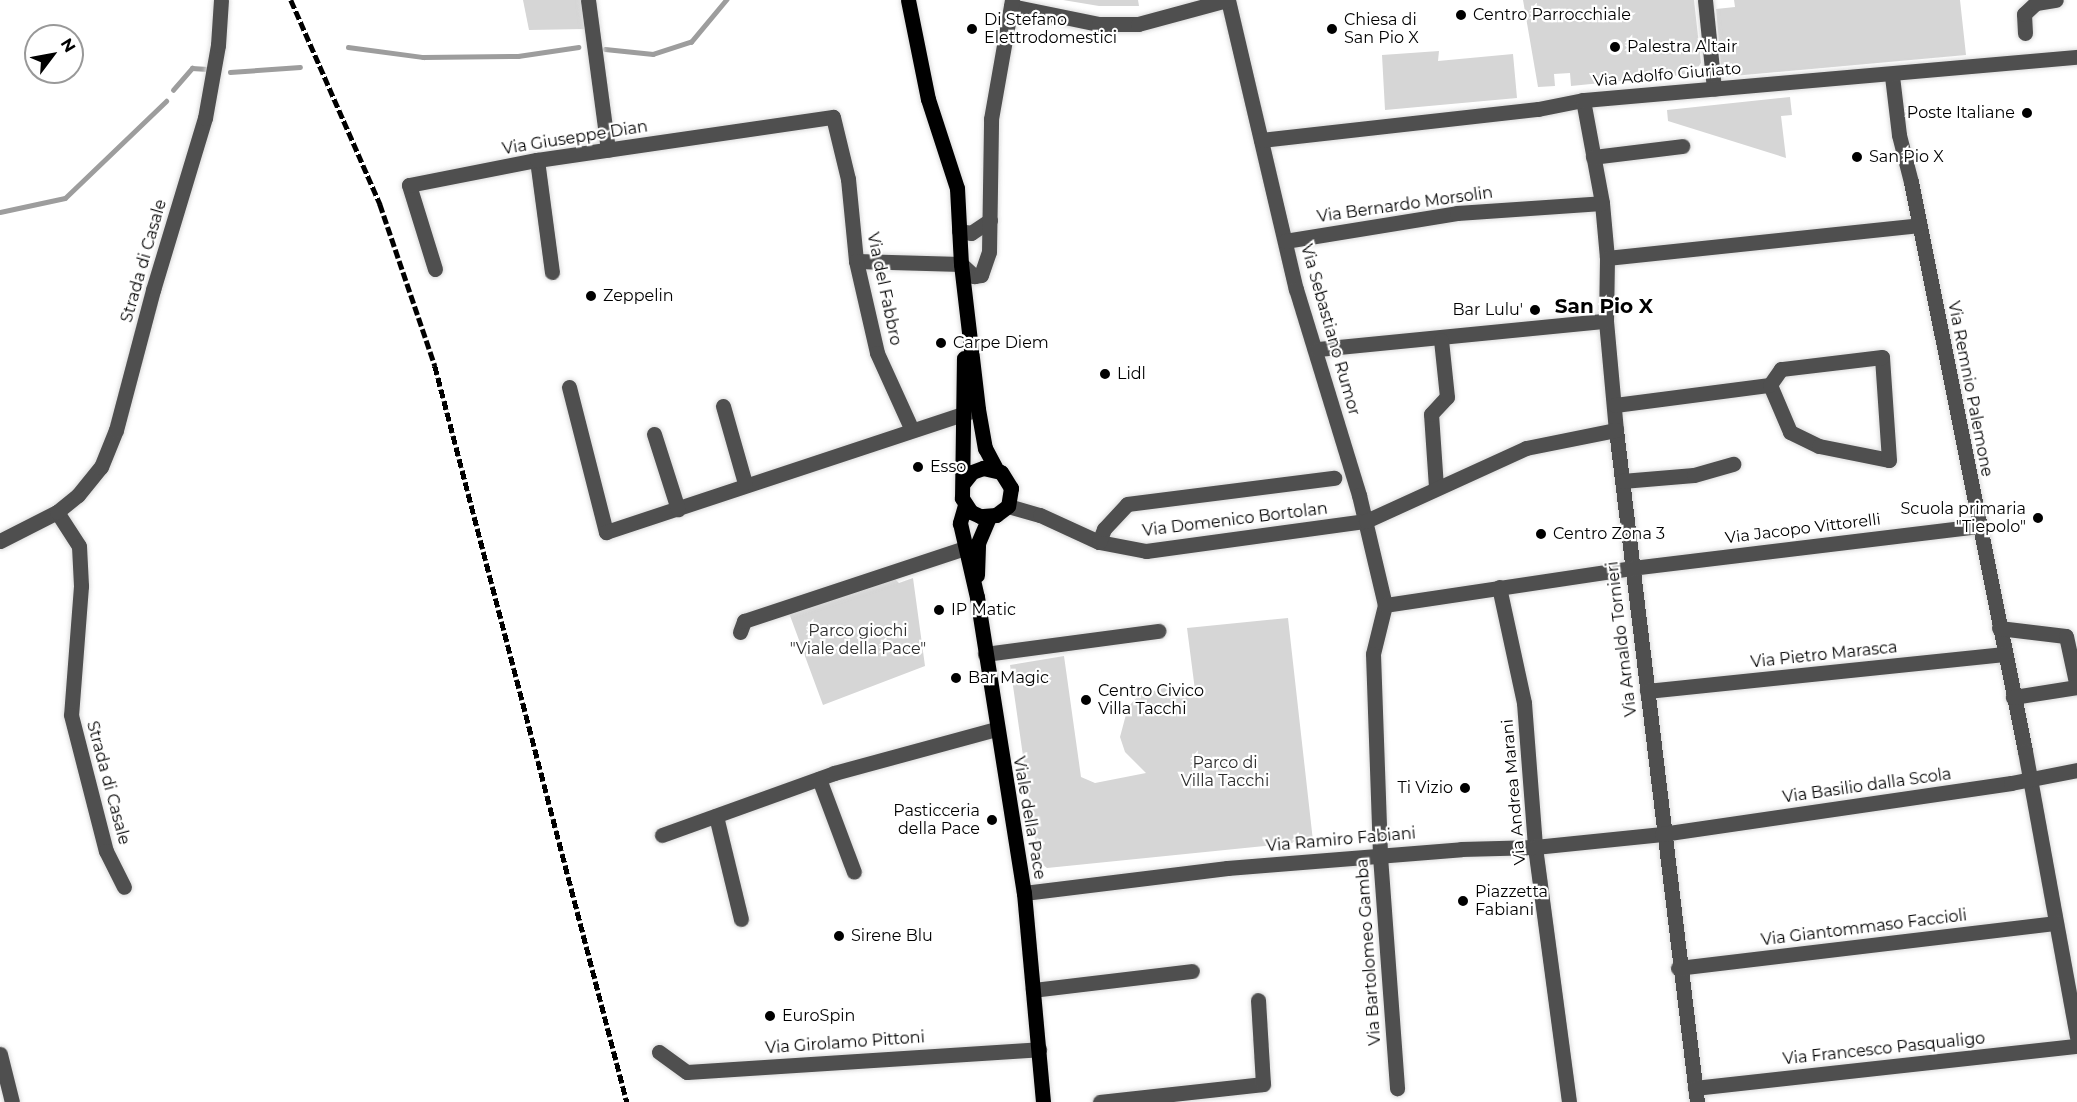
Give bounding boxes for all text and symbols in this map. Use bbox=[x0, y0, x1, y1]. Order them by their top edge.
place label: Centro Parrocchiale bbox=[1473, 5, 1631, 25]
marker: Centro Parrocchiale bbox=[1454, 8, 1468, 22]
place label: Di Stefano Elettrodomestici bbox=[984, 10, 1117, 48]
place label: Chiesa di San Pio X bbox=[1344, 10, 1419, 48]
marker: Di Stefano Elettrodomestici bbox=[965, 22, 979, 36]
marker: Chiesa di San Pio X bbox=[1325, 22, 1339, 36]
north arrow bbox=[24, 24, 84, 84]
text: N bbox=[57, 35, 79, 56]
place label: Palestra Altair bbox=[1627, 37, 1737, 57]
marker: Palestra Altair bbox=[1608, 40, 1622, 54]
street label: Via Adolfo Giuriato bbox=[1592, 59, 1742, 91]
place label: Poste Italiane bbox=[1907, 103, 2015, 123]
marker: Poste Italiane bbox=[2020, 106, 2034, 120]
street label: Via Giuseppe Dian bbox=[501, 117, 649, 159]
place label: San Pio X bbox=[1869, 147, 1944, 167]
marker: San Pio X bbox=[1850, 150, 1864, 164]
street label: Via Bernardo Morsolin bbox=[1316, 183, 1494, 227]
street label: Strada di Casale bbox=[117, 197, 171, 325]
street label: Via del Fabbro bbox=[863, 231, 905, 347]
street label: Via Sebastiano Rumor bbox=[1296, 242, 1364, 418]
place label: Zeppelin bbox=[603, 286, 674, 306]
marker: Zeppelin bbox=[584, 289, 598, 303]
district label: San Pio X bbox=[1555, 294, 1653, 318]
place label: Bar Lulu' bbox=[1453, 300, 1523, 320]
street label: Via Remnio Palemone bbox=[1944, 300, 1996, 478]
marker: Bar Lulu' bbox=[1528, 303, 1542, 317]
place label: Carpe Diem bbox=[953, 333, 1049, 353]
marker: Carpe Diem bbox=[934, 336, 948, 350]
place label: Lidl bbox=[1117, 364, 1146, 384]
marker: Lidl bbox=[1098, 367, 1112, 381]
place label: Esso bbox=[930, 457, 966, 477]
marker: Esso bbox=[911, 460, 925, 474]
street label: Via Domenico Bortolan bbox=[1141, 499, 1329, 541]
place label: Scuola primaria "Tiepolo" bbox=[1901, 499, 2026, 537]
street label: Via Jacopo Vittorelli bbox=[1724, 510, 1882, 548]
marker: Scuola primaria "Tiepolo" bbox=[2031, 511, 2045, 525]
place label: Centro Zona 3 bbox=[1553, 524, 1665, 544]
marker: Centro Zona 3 bbox=[1534, 527, 1548, 541]
street label: Via Arnaldo Tornieri bbox=[1603, 560, 1641, 718]
place label: IP Matic bbox=[951, 600, 1016, 620]
marker: IP Matic bbox=[932, 603, 946, 617]
park label: Parco giochi "Viale della Pace" bbox=[790, 621, 926, 659]
street label: Via Pietro Marasca bbox=[1750, 638, 1898, 672]
place label: Bar Magic bbox=[968, 668, 1049, 688]
marker: Bar Magic bbox=[949, 671, 963, 685]
place label: Centro Civico Villa Tacchi bbox=[1098, 681, 1204, 719]
marker: Centro Civico Villa Tacchi bbox=[1079, 693, 1093, 707]
street label: Via Andrea Marani bbox=[1498, 718, 1530, 866]
street label: Strada di Casale bbox=[82, 719, 134, 847]
park label: Parco di Villa Tacchi bbox=[1181, 753, 1269, 791]
street label: Viale della Pace bbox=[1009, 755, 1049, 881]
street label: Via Basilio dalla Scola bbox=[1781, 765, 1953, 807]
place label: Ti Vizio bbox=[1398, 778, 1453, 798]
marker: Ti Vizio bbox=[1458, 781, 1472, 795]
place label: Pasticceria della Pace bbox=[893, 801, 980, 839]
marker: Pasticceria della Pace bbox=[985, 813, 999, 827]
street label: Via Ramiro Fabiani bbox=[1265, 824, 1417, 856]
street label: Via Bartolomeo Gamba bbox=[1353, 858, 1385, 1046]
place label: Piazzetta Fabiani bbox=[1475, 882, 1548, 920]
marker: Piazzetta Fabiani bbox=[1456, 894, 1470, 908]
street label: Via Giantommaso Faccioli bbox=[1760, 906, 1968, 950]
place label: Sirene Blu bbox=[851, 926, 933, 946]
marker: Sirene Blu bbox=[832, 929, 846, 943]
place label: EuroSpin bbox=[782, 1006, 855, 1026]
marker: EuroSpin bbox=[763, 1009, 777, 1023]
street label: Via Girolamo Pittoni bbox=[765, 1028, 925, 1058]
street label: Via Francesco Pasqualigo bbox=[1782, 1029, 1986, 1069]

